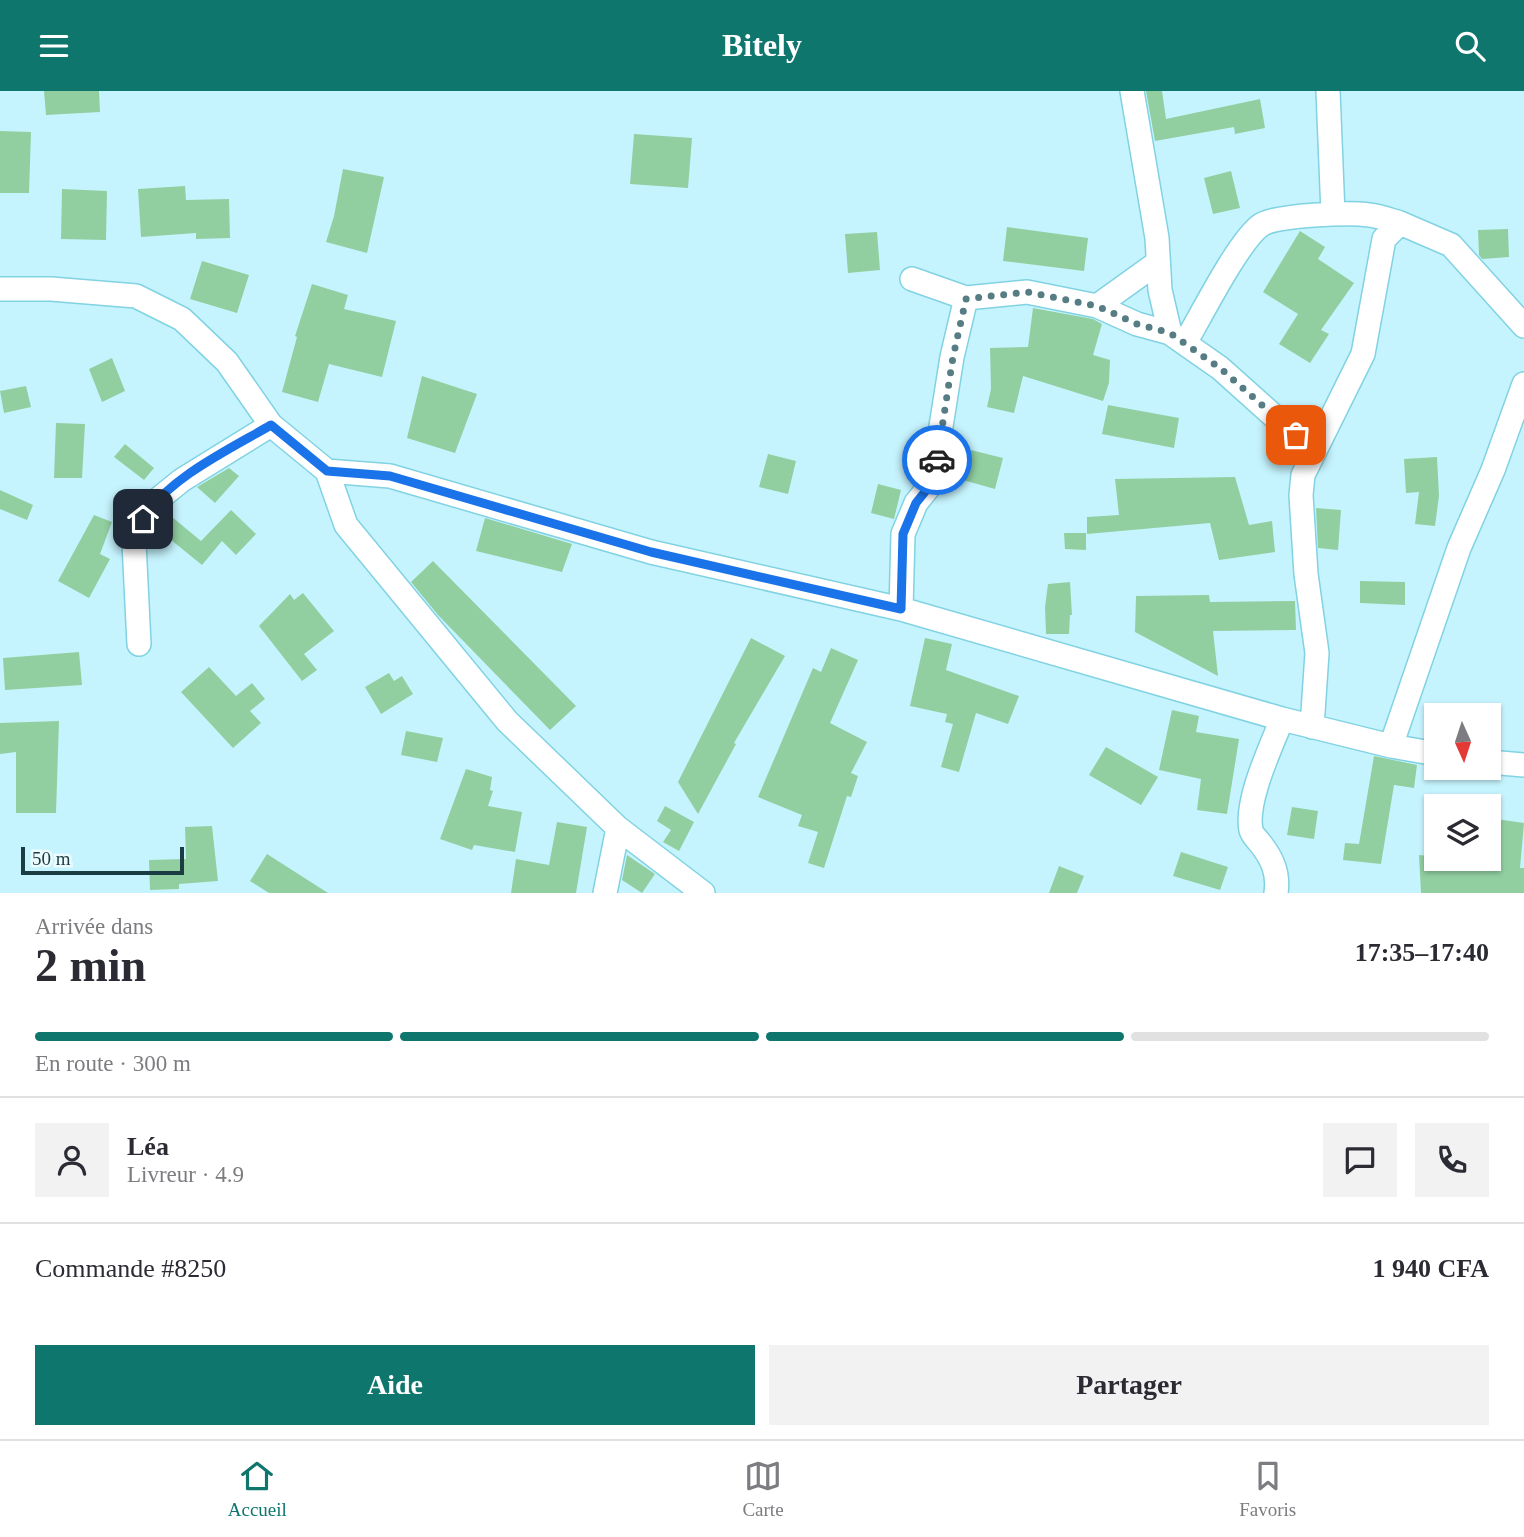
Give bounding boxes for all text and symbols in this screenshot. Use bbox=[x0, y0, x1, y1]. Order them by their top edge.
icon: menu bbox=[35, 27, 73, 65]
text: Bitely bbox=[722, 27, 802, 63]
icon: search bbox=[1451, 27, 1489, 65]
pin bbox=[1266, 405, 1326, 465]
icon: bag bbox=[1277, 416, 1315, 454]
courier bbox=[902, 425, 972, 495]
icon: car bbox=[918, 441, 956, 479]
pin bbox=[113, 489, 173, 549]
icon: home bbox=[124, 500, 162, 538]
north arrow bbox=[1424, 703, 1502, 781]
map controls bbox=[1424, 703, 1501, 871]
button: layers bbox=[1424, 794, 1501, 871]
scale bar bbox=[21, 844, 184, 876]
text: 50 m bbox=[32, 848, 71, 869]
text: Arrivée dans bbox=[35, 914, 153, 939]
text: 17:35–17:40 bbox=[1355, 938, 1489, 967]
text: 2 min bbox=[35, 940, 146, 991]
text: En route · 300 m bbox=[35, 1051, 191, 1076]
button: person bbox=[35, 1123, 109, 1197]
button: chat bbox=[1323, 1123, 1397, 1197]
button: phone bbox=[1415, 1123, 1489, 1197]
text: Léa bbox=[127, 1132, 169, 1161]
text: Livreur · 4.9 bbox=[127, 1162, 244, 1187]
text: Commande #8250 bbox=[35, 1254, 226, 1283]
text: 1 940 CFA bbox=[1372, 1254, 1489, 1283]
button: Aide bbox=[35, 1345, 755, 1425]
button: Partager bbox=[769, 1345, 1489, 1425]
tab: Accueil bbox=[228, 1457, 287, 1521]
tab: Carte bbox=[742, 1457, 784, 1521]
tab: Favoris bbox=[1239, 1457, 1296, 1521]

